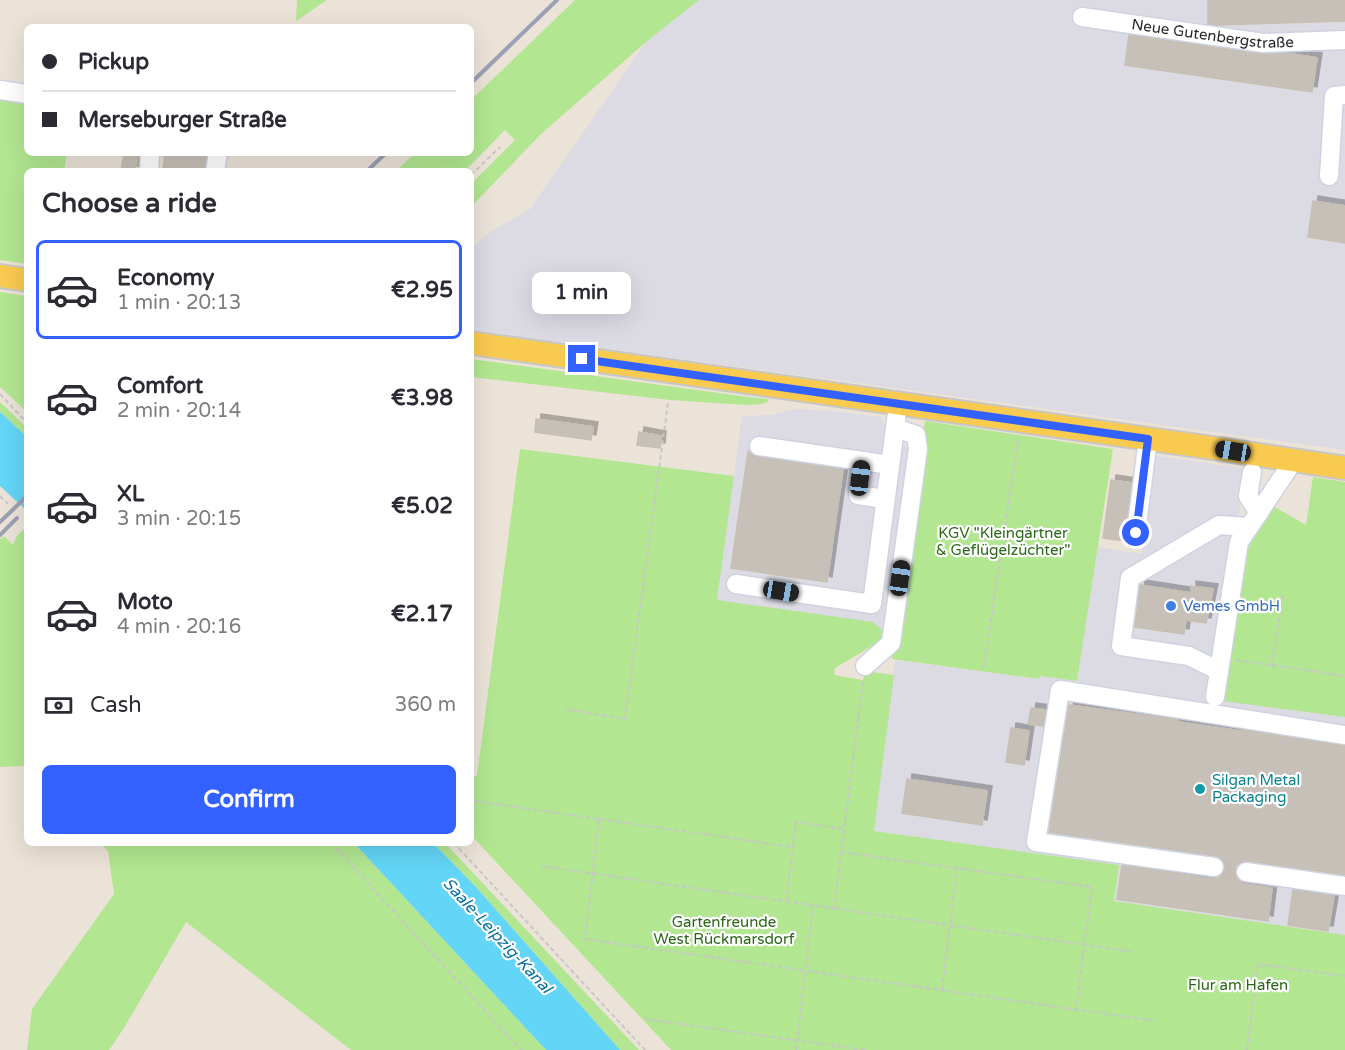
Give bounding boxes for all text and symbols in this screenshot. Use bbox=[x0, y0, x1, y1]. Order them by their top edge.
street label: Neue Gutenbergstraße bbox=[1131, 15, 1294, 52]
text: Pickup bbox=[78, 49, 149, 75]
text: Merseburger Straße bbox=[78, 107, 287, 133]
text: Choose a ride bbox=[42, 187, 217, 220]
icon: car bbox=[45, 263, 99, 317]
text: Economy bbox=[117, 265, 214, 291]
callout: 1 min bbox=[532, 272, 632, 314]
text: €2.95 bbox=[391, 277, 453, 303]
text: 1 min bbox=[555, 281, 608, 305]
text: 1 min · 20:13 bbox=[117, 291, 241, 315]
route end bbox=[568, 345, 595, 372]
icon: car bbox=[45, 371, 99, 425]
text: Comfort bbox=[117, 373, 203, 399]
text: €3.98 bbox=[391, 385, 453, 411]
text: 2 min · 20:14 bbox=[117, 399, 241, 423]
car bbox=[1214, 439, 1252, 463]
car bbox=[849, 459, 871, 497]
icon: car bbox=[45, 479, 99, 533]
text: XL bbox=[117, 481, 144, 507]
text: €5.02 bbox=[391, 493, 453, 519]
text: 3 min · 20:15 bbox=[117, 507, 241, 531]
route start bbox=[1122, 519, 1149, 546]
park label: KGV "Kleingärtner & Geflügelzüchter" bbox=[936, 524, 1070, 559]
car bbox=[889, 559, 911, 597]
car bbox=[762, 579, 800, 603]
icon: car bbox=[45, 587, 99, 641]
text: Moto bbox=[117, 589, 173, 615]
place label: Vemes GmbH bbox=[1183, 597, 1280, 615]
marker: Vemes GmbH bbox=[1164, 599, 1178, 613]
text: €2.17 bbox=[391, 601, 453, 627]
text: 4 min · 20:16 bbox=[117, 615, 241, 639]
icon: cash bbox=[42, 689, 75, 722]
text: Cash bbox=[90, 692, 142, 718]
text: 360 m bbox=[395, 693, 456, 717]
button: Confirm bbox=[42, 765, 456, 834]
place label: Silgan Metal Packaging bbox=[1212, 771, 1300, 806]
marker: Silgan Metal Packaging bbox=[1193, 782, 1207, 796]
water label: Saale-Leipzig-Kanal bbox=[439, 874, 557, 999]
park label: Gartenfreunde West Rückmarsdorf bbox=[654, 913, 795, 948]
park label: Flur am Hafen bbox=[1188, 976, 1288, 994]

